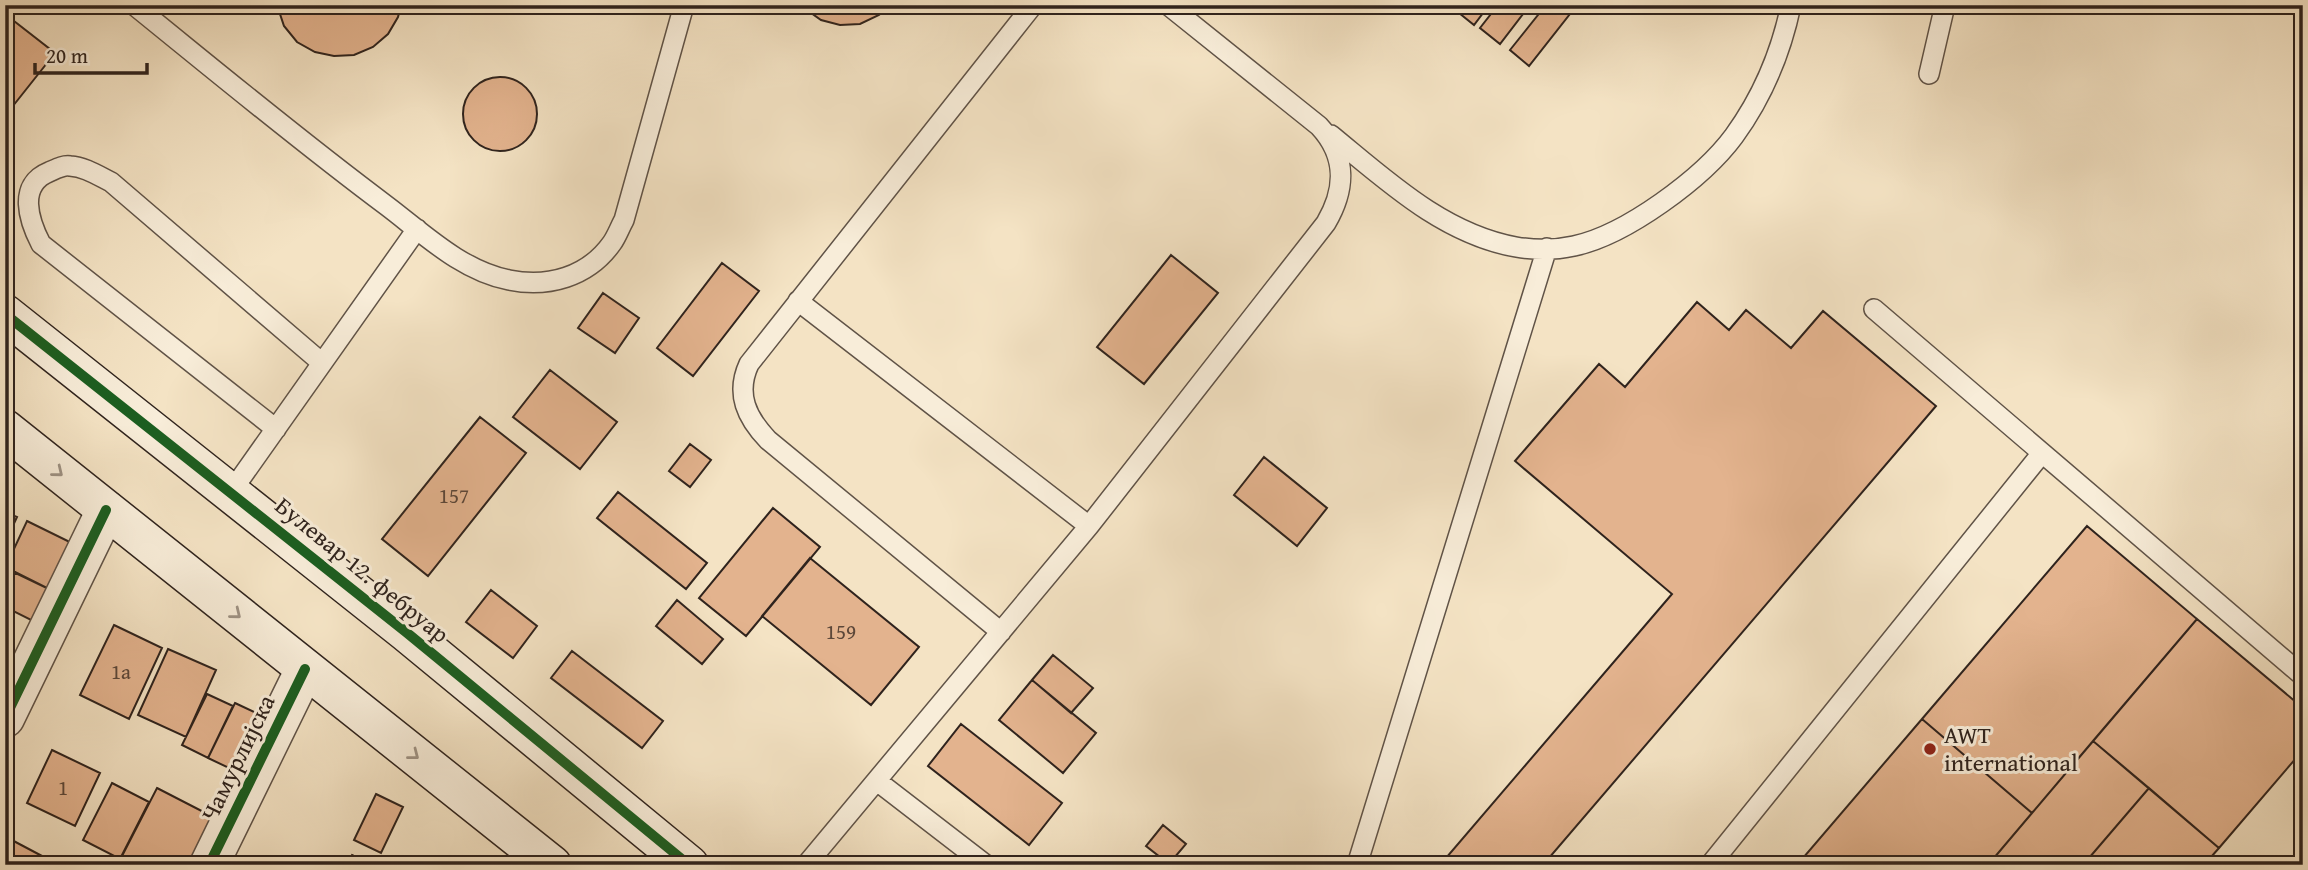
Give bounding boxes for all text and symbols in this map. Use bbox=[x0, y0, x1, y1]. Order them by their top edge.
scale bar bbox=[35, 32, 147, 76]
text: 20 m bbox=[46, 40, 88, 71]
one-way arrow bbox=[51, 463, 63, 476]
house number: 157 bbox=[439, 480, 469, 511]
street label: Булевар 12. фебруар bbox=[268, 488, 457, 651]
one-way arrow bbox=[228, 606, 241, 618]
house number: 159 bbox=[826, 616, 856, 647]
house number: 1a bbox=[111, 656, 131, 687]
street label: Чамурлијска bbox=[192, 688, 284, 827]
place label: AWT international bbox=[1944, 717, 2078, 780]
marker: AWT international bbox=[1922, 741, 1938, 757]
one-way arrow bbox=[407, 747, 419, 760]
house number: 1 bbox=[58, 772, 68, 803]

